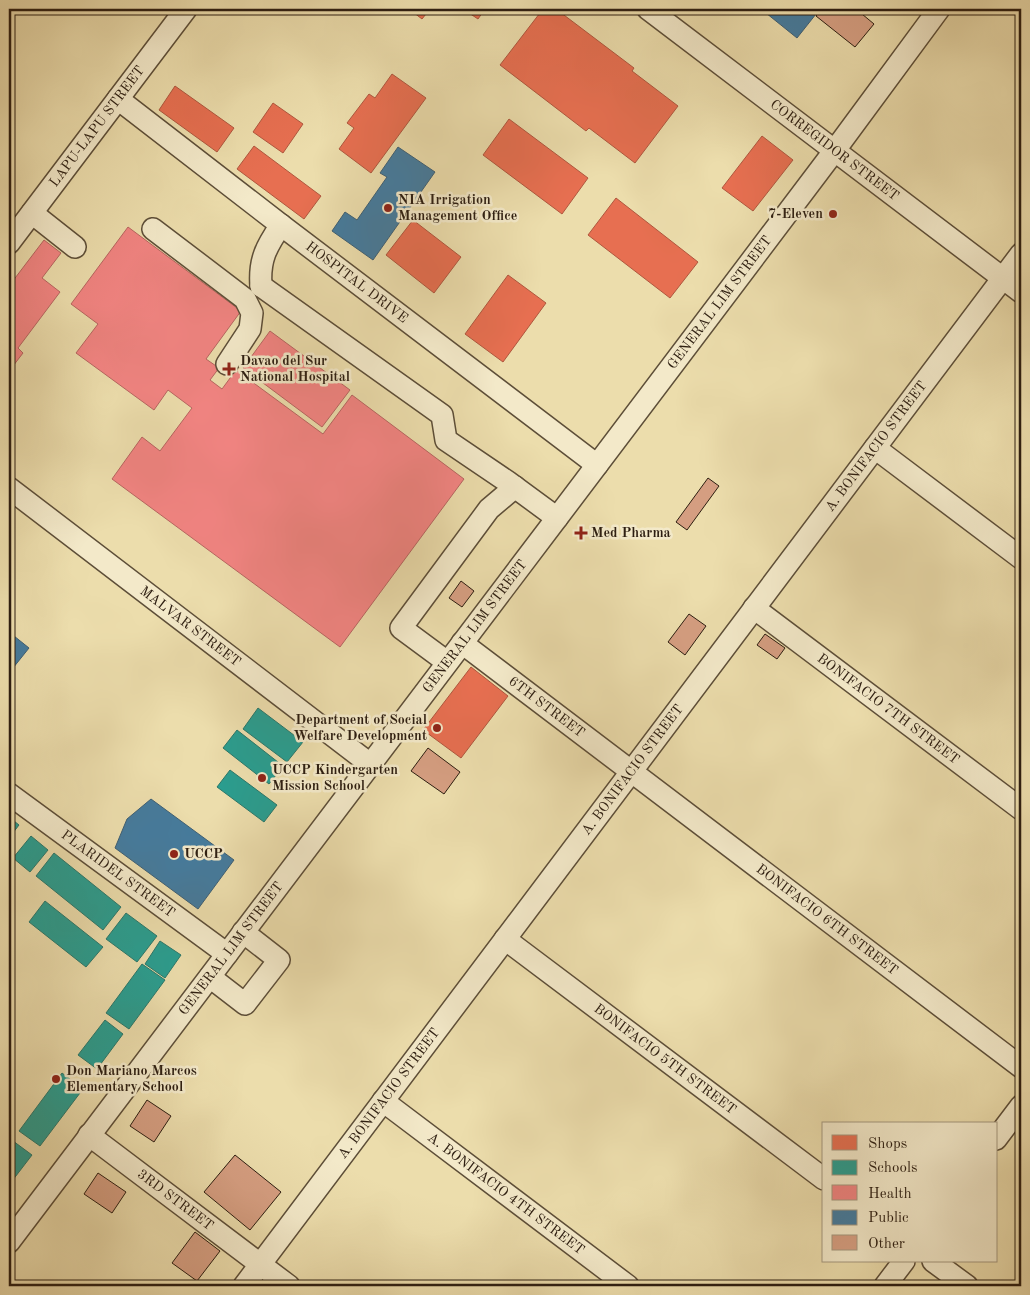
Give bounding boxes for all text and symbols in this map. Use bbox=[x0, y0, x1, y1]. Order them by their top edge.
street label: LAPU-LAPU STREET bbox=[47, 63, 147, 190]
street label: CORREGIDOR STREET bbox=[768, 97, 901, 204]
place label: NIA Irrigation Management Office bbox=[398, 193, 517, 223]
marker: NIA Irrigation Management Office bbox=[382, 202, 394, 214]
place label: 7-Eleven bbox=[768, 207, 823, 221]
marker: 7-Eleven bbox=[827, 208, 839, 220]
street label: GENERAL LIM STREET bbox=[665, 233, 774, 372]
street label: HOSPITAL DRIVE bbox=[303, 239, 410, 326]
place label: Davao del Sur National Hospital bbox=[240, 354, 350, 384]
marker: Davao del Sur National Hospital bbox=[222, 362, 236, 376]
street label: A. BONIFACIO STREET bbox=[823, 379, 930, 514]
place label: Med Pharma bbox=[591, 526, 671, 540]
marker: Med Pharma bbox=[575, 527, 587, 539]
street label: GENERAL LIM STREET bbox=[420, 557, 530, 696]
street label: MALVAR STREET bbox=[137, 584, 243, 669]
street label: BONIFACIO 7TH STREET bbox=[815, 651, 962, 767]
street label: 6TH STREET bbox=[506, 674, 587, 740]
street label: A. BONIFACIO STREET bbox=[579, 702, 686, 838]
place label: Department of Social Welfare Development bbox=[293, 713, 427, 743]
marker: Department of Social Welfare Development bbox=[431, 722, 443, 734]
place label: UCCP Kindergarten Mission School bbox=[272, 763, 398, 793]
marker: UCCP Kindergarten Mission School bbox=[256, 772, 268, 784]
street label: PLARIDEL STREET bbox=[58, 828, 177, 920]
place label: UCCP bbox=[184, 847, 223, 861]
marker: UCCP bbox=[168, 848, 180, 860]
street label: BONIFACIO 6TH STREET bbox=[753, 862, 900, 978]
street label: GENERAL LIM STREET bbox=[176, 879, 286, 1018]
street label: BONIFACIO 5TH STREET bbox=[591, 1001, 738, 1117]
street label: A. BONIFACIO STREET bbox=[335, 1026, 442, 1161]
place label: Don Mariano Marcos Elementary School bbox=[66, 1064, 197, 1094]
marker: Don Mariano Marcos Elementary School bbox=[50, 1073, 62, 1085]
legend bbox=[822, 1122, 998, 1262]
street label: A. BONIFACIO 4TH STREET bbox=[425, 1130, 587, 1257]
text: Shops bbox=[868, 1137, 907, 1152]
text: Schools bbox=[868, 1161, 917, 1176]
street label: 3RD STREET bbox=[135, 1167, 216, 1233]
text: Health bbox=[868, 1187, 912, 1202]
text: Public bbox=[868, 1211, 909, 1226]
text: Other bbox=[868, 1237, 905, 1252]

